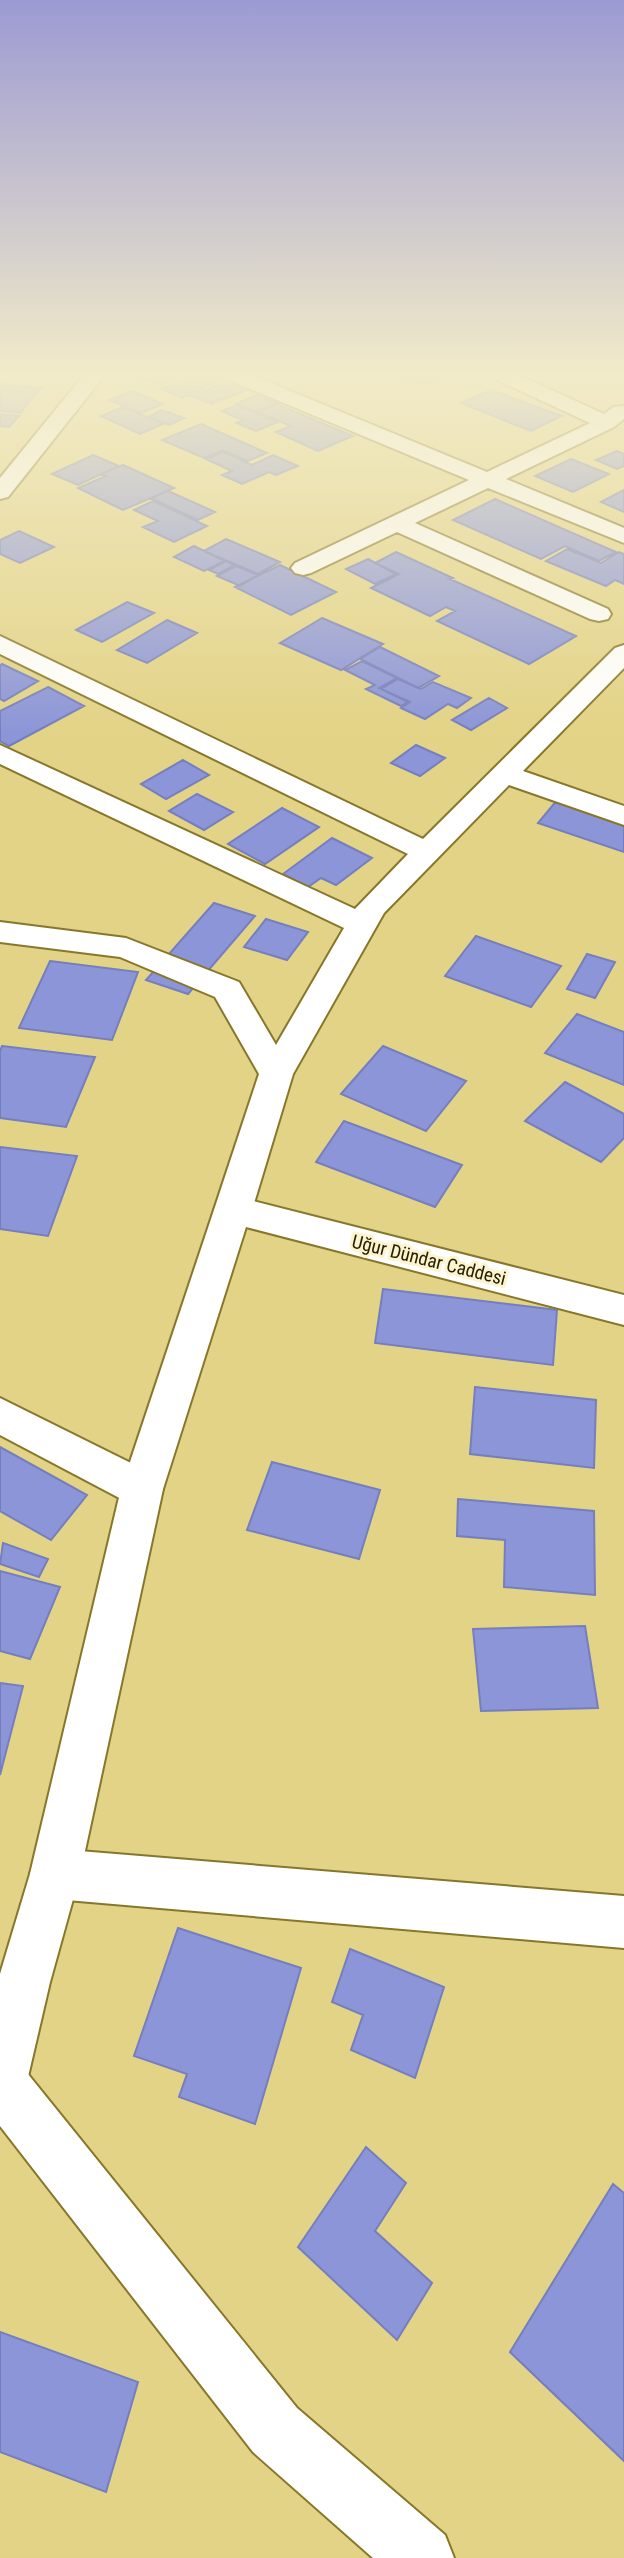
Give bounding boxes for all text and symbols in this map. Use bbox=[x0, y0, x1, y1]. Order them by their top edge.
street label: Uğur Dündar Caddesi bbox=[350, 1230, 508, 1290]

